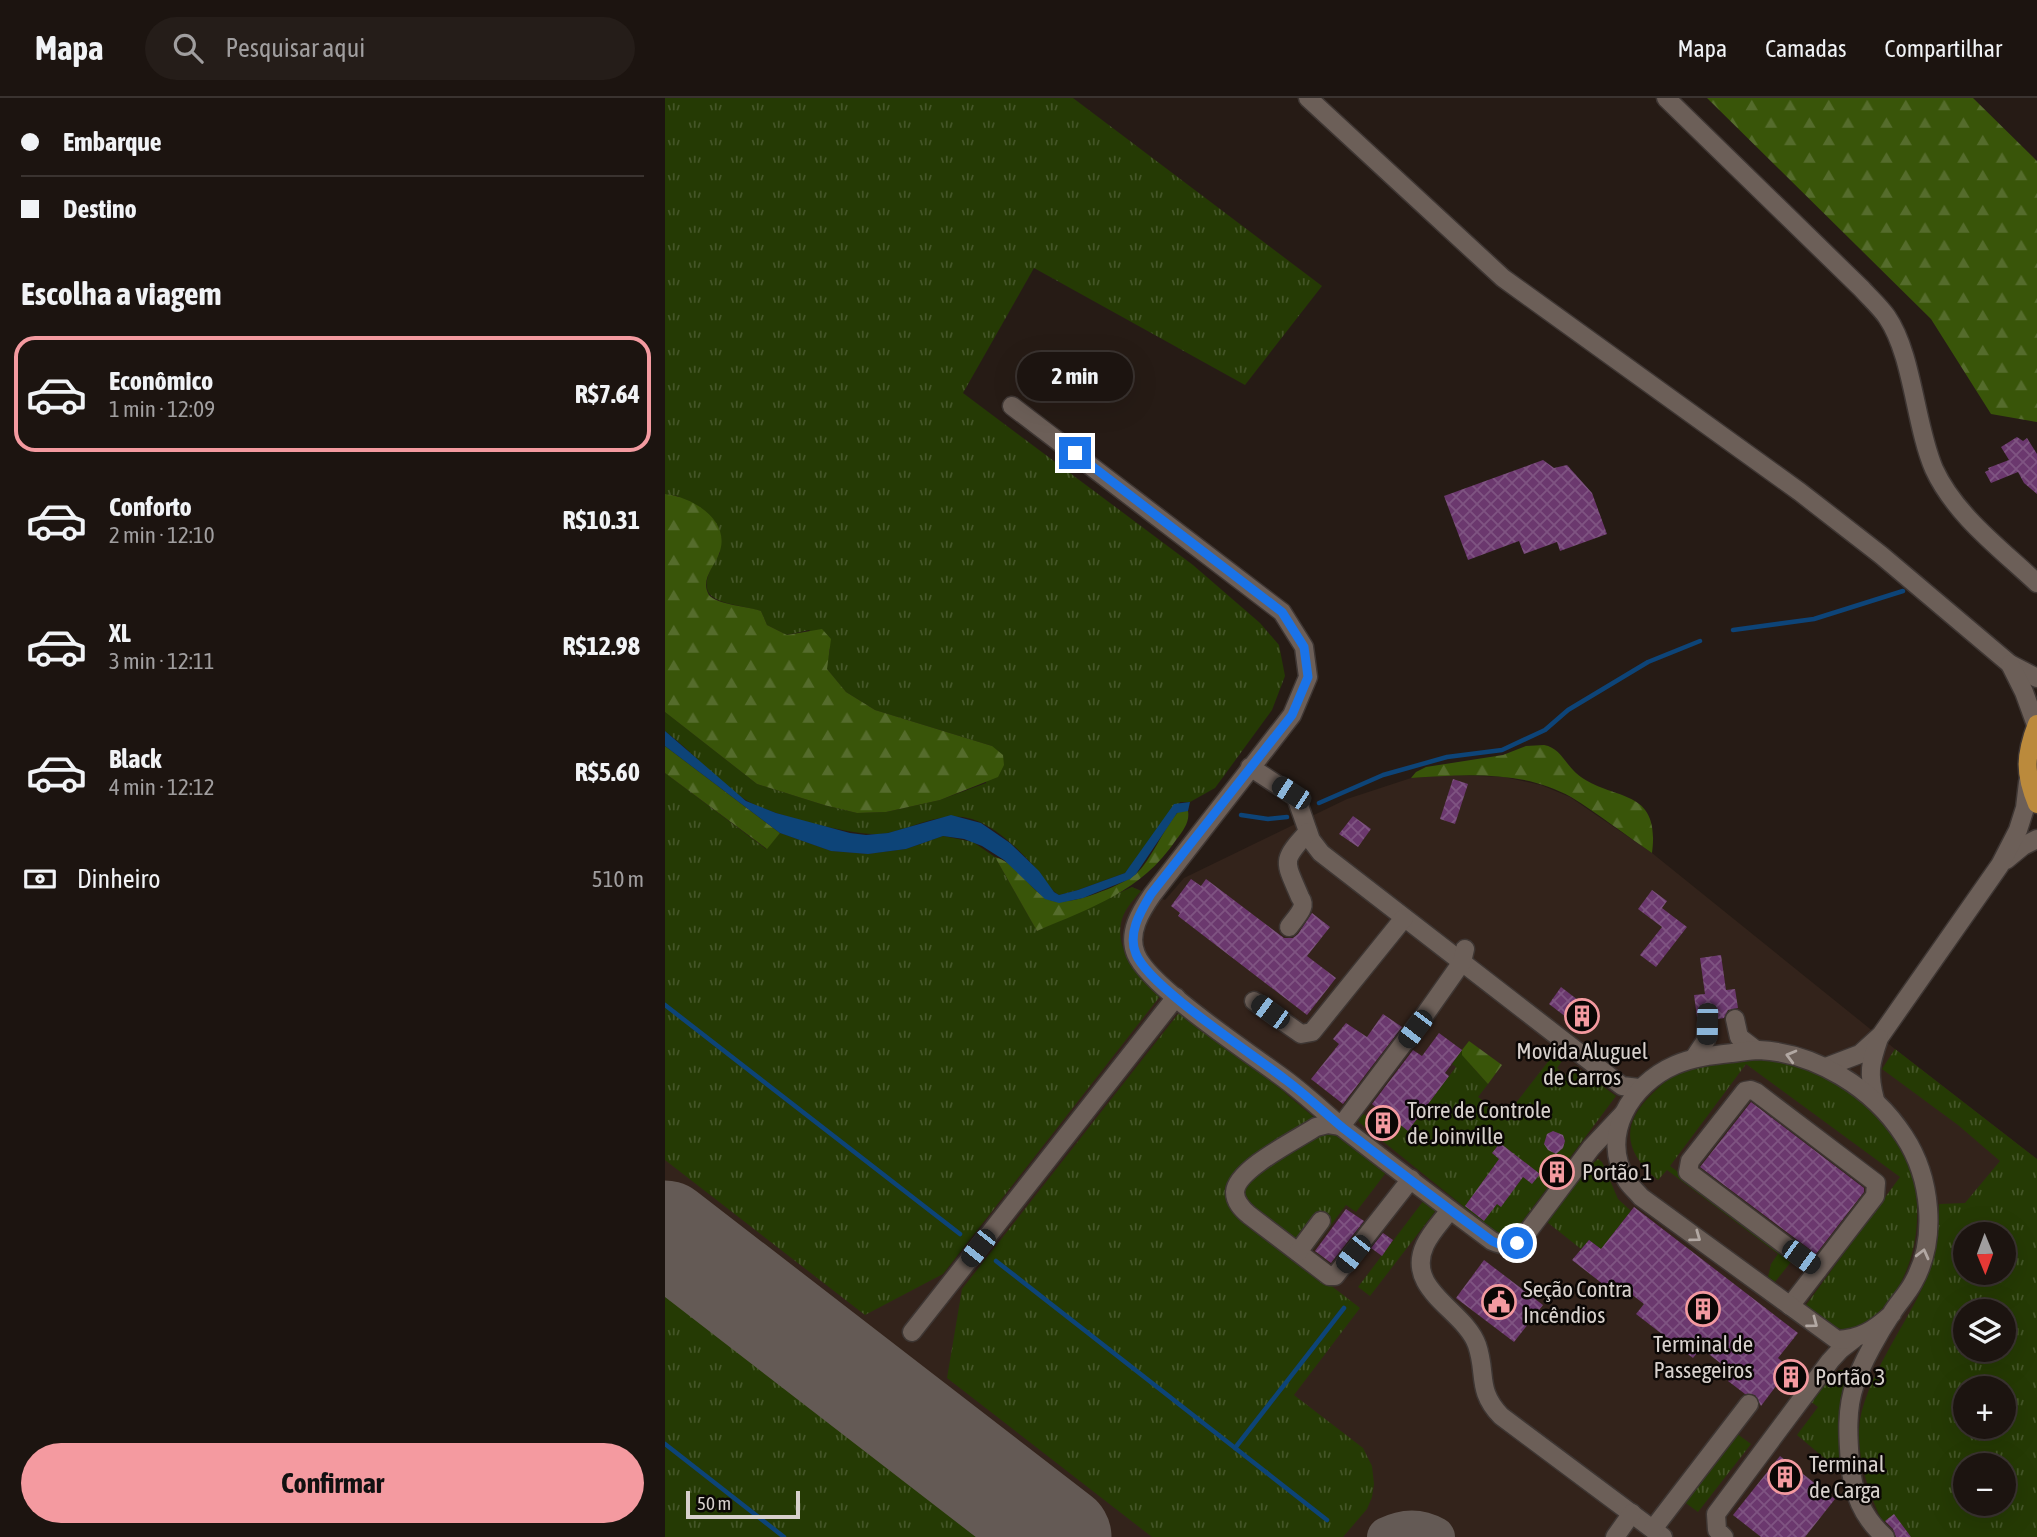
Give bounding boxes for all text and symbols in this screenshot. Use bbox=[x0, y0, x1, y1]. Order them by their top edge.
search box bbox=[145, 17, 635, 80]
text: Mapa bbox=[35, 29, 103, 67]
icon: search bbox=[169, 29, 207, 67]
text: Pesquisar aqui bbox=[225, 33, 365, 63]
text: Mapa bbox=[1677, 35, 1727, 62]
text: Camadas bbox=[1765, 35, 1847, 62]
text: Compartilhar bbox=[1885, 35, 2002, 62]
text: Embarque bbox=[63, 127, 162, 157]
text: Destino bbox=[63, 194, 137, 224]
text: Escolha a viagem bbox=[21, 275, 221, 312]
callout: 2 min bbox=[1017, 352, 1133, 400]
icon: car bbox=[25, 363, 88, 426]
text: 2 min bbox=[1052, 363, 1098, 389]
text: Econômico bbox=[109, 366, 213, 396]
text: R$7.64 bbox=[575, 379, 640, 409]
text: 1 min · 12:09 bbox=[109, 396, 215, 422]
route end bbox=[1059, 437, 1091, 469]
icon: car bbox=[25, 489, 88, 552]
text: Conforto bbox=[109, 492, 192, 522]
text: R$10.31 bbox=[563, 505, 640, 535]
text: 2 min · 12:10 bbox=[109, 522, 215, 548]
icon: car bbox=[25, 615, 88, 678]
text: XL bbox=[109, 618, 131, 648]
text: R$12.98 bbox=[563, 631, 640, 661]
text: 3 min · 12:11 bbox=[109, 648, 215, 674]
icon: car bbox=[25, 741, 88, 804]
text: Black bbox=[109, 744, 161, 774]
text: R$5.60 bbox=[575, 757, 640, 787]
car bbox=[1268, 773, 1315, 813]
text: 4 min · 12:12 bbox=[109, 774, 215, 800]
icon: cash bbox=[21, 860, 59, 898]
text: Dinheiro bbox=[77, 864, 160, 894]
text: 510 m bbox=[592, 866, 644, 892]
car bbox=[1247, 991, 1294, 1033]
building icon: Movida Aluguel de Carros bbox=[1563, 997, 1601, 1035]
car bbox=[1697, 1003, 1718, 1045]
car bbox=[1394, 1006, 1437, 1052]
place label: Movida Aluguel de Carros bbox=[1516, 1038, 1648, 1090]
one-way arrow bbox=[1786, 1050, 1798, 1064]
place label: Torre de Controle de Joinville bbox=[1407, 1097, 1551, 1149]
building icon: Torre de Controle de Joinville bbox=[1364, 1104, 1402, 1142]
building icon: Portão 1 bbox=[1538, 1153, 1576, 1191]
place label: Portão 1 bbox=[1582, 1159, 1653, 1185]
north arrow bbox=[1953, 1222, 2016, 1284]
map controls bbox=[1953, 1222, 2016, 1516]
car bbox=[957, 1225, 1000, 1271]
route start bbox=[1501, 1227, 1533, 1259]
one-way arrow bbox=[1688, 1229, 1701, 1241]
car bbox=[1332, 1231, 1375, 1277]
car bbox=[1778, 1236, 1825, 1278]
one-way arrow bbox=[1915, 1248, 1929, 1260]
place label: Seção Contra Incêndios bbox=[1523, 1276, 1632, 1328]
public building icon: Seção Contra Incêndios bbox=[1480, 1283, 1518, 1321]
building icon: Terminal de Passegeiros bbox=[1684, 1290, 1722, 1328]
button: layers bbox=[1953, 1299, 2016, 1362]
one-way arrow bbox=[1806, 1315, 1818, 1327]
place label: Terminal de Passegeiros bbox=[1653, 1331, 1753, 1383]
building icon: Portão 3 bbox=[1772, 1358, 1810, 1396]
place label: Portão 3 bbox=[1815, 1364, 1886, 1390]
button: + bbox=[1953, 1376, 2016, 1439]
button: Confirmar bbox=[21, 1443, 644, 1523]
place label: Terminal de Carga bbox=[1809, 1451, 1885, 1503]
button: − bbox=[1953, 1453, 2016, 1516]
building icon: Terminal de Carga bbox=[1766, 1458, 1804, 1496]
scale bar bbox=[686, 1488, 800, 1520]
text: 50 m bbox=[697, 1492, 731, 1514]

